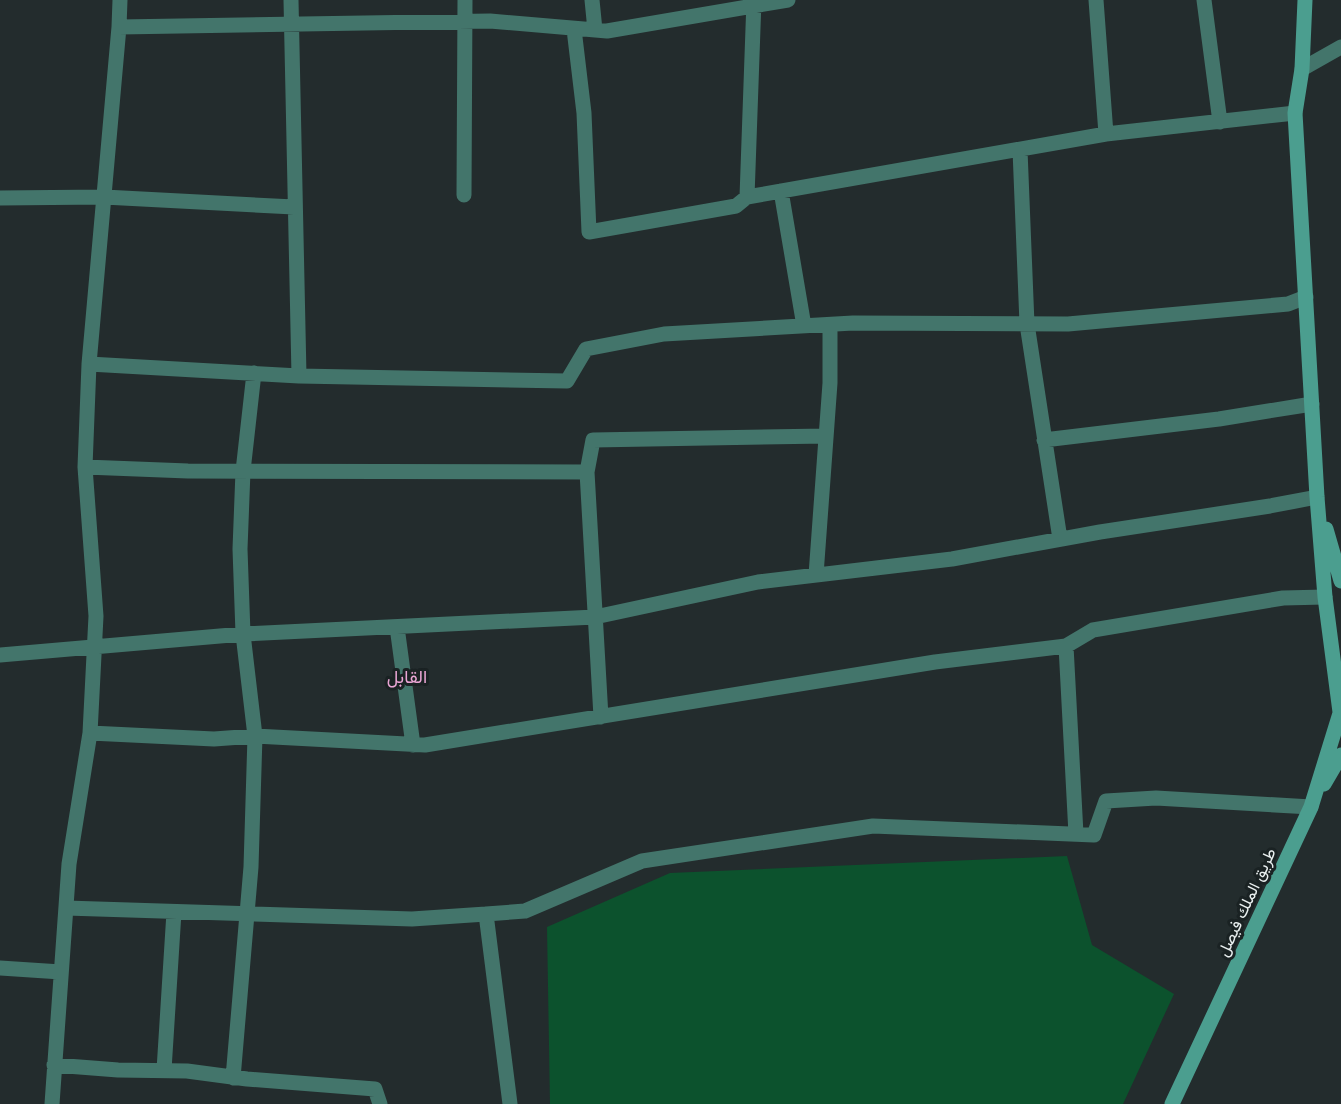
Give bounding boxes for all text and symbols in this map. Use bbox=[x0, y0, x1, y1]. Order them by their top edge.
district label: القابل bbox=[387, 665, 427, 688]
street label: طريق الملك فيصل bbox=[1212, 845, 1281, 960]

